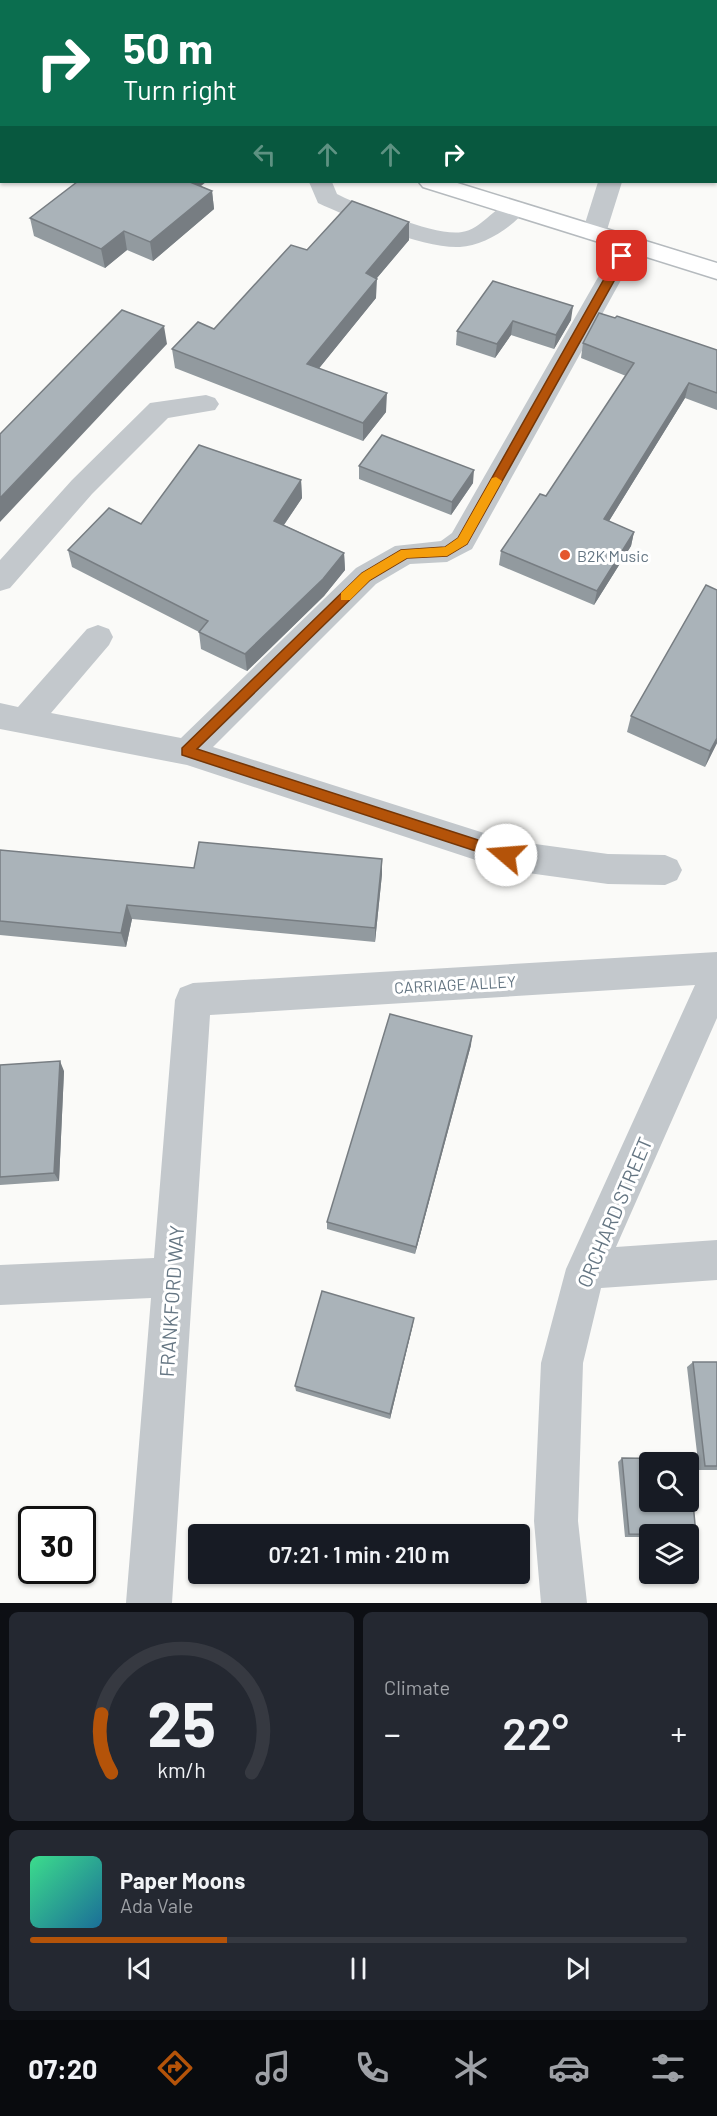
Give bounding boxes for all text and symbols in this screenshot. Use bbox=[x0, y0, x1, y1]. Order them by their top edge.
text: 50 m bbox=[123, 22, 213, 72]
icon: right bbox=[24, 24, 102, 102]
text: Turn right bbox=[123, 73, 237, 105]
icon: left bbox=[248, 138, 281, 171]
icon: ahead bbox=[311, 138, 344, 171]
icon: ahead bbox=[374, 138, 407, 171]
icon: right bbox=[437, 138, 470, 171]
pin bbox=[596, 230, 647, 281]
icon: arrive bbox=[605, 239, 638, 272]
place label: B2K Music bbox=[577, 546, 649, 565]
marker: B2K Music bbox=[558, 548, 572, 562]
position arrow bbox=[474, 823, 538, 887]
street label: CARRIAGE ALLEY bbox=[394, 971, 516, 997]
street label: ORCHARD STREET bbox=[571, 1133, 657, 1291]
street label: FRANKFORD WAY bbox=[154, 1224, 188, 1378]
map controls bbox=[639, 1452, 699, 1584]
button: search bbox=[639, 1452, 699, 1512]
speed limit sign: 30 bbox=[18, 1506, 96, 1584]
button: layers bbox=[639, 1524, 699, 1584]
text: 07:21 · 1 min · 210 m bbox=[268, 1541, 450, 1567]
text: Climate bbox=[384, 1675, 450, 1699]
text: 25 bbox=[147, 1685, 216, 1759]
text: 22° bbox=[502, 1705, 569, 1759]
text: − bbox=[384, 1713, 401, 1753]
text: + bbox=[670, 1713, 687, 1753]
text: km/h bbox=[157, 1758, 206, 1783]
text: Paper Moons bbox=[120, 1867, 245, 1893]
text: Ada Vale bbox=[120, 1893, 193, 1917]
icon: previous bbox=[123, 1952, 156, 1985]
icon: pause bbox=[342, 1952, 375, 1985]
icon: next bbox=[561, 1952, 594, 1985]
icon: directions bbox=[154, 2047, 196, 2089]
icon: music bbox=[252, 2047, 294, 2089]
icon: phone bbox=[351, 2047, 393, 2089]
icon: climate bbox=[450, 2047, 492, 2089]
icon: car bbox=[548, 2047, 590, 2089]
icon: filters bbox=[647, 2047, 689, 2089]
text: 07:20 bbox=[28, 2052, 97, 2084]

